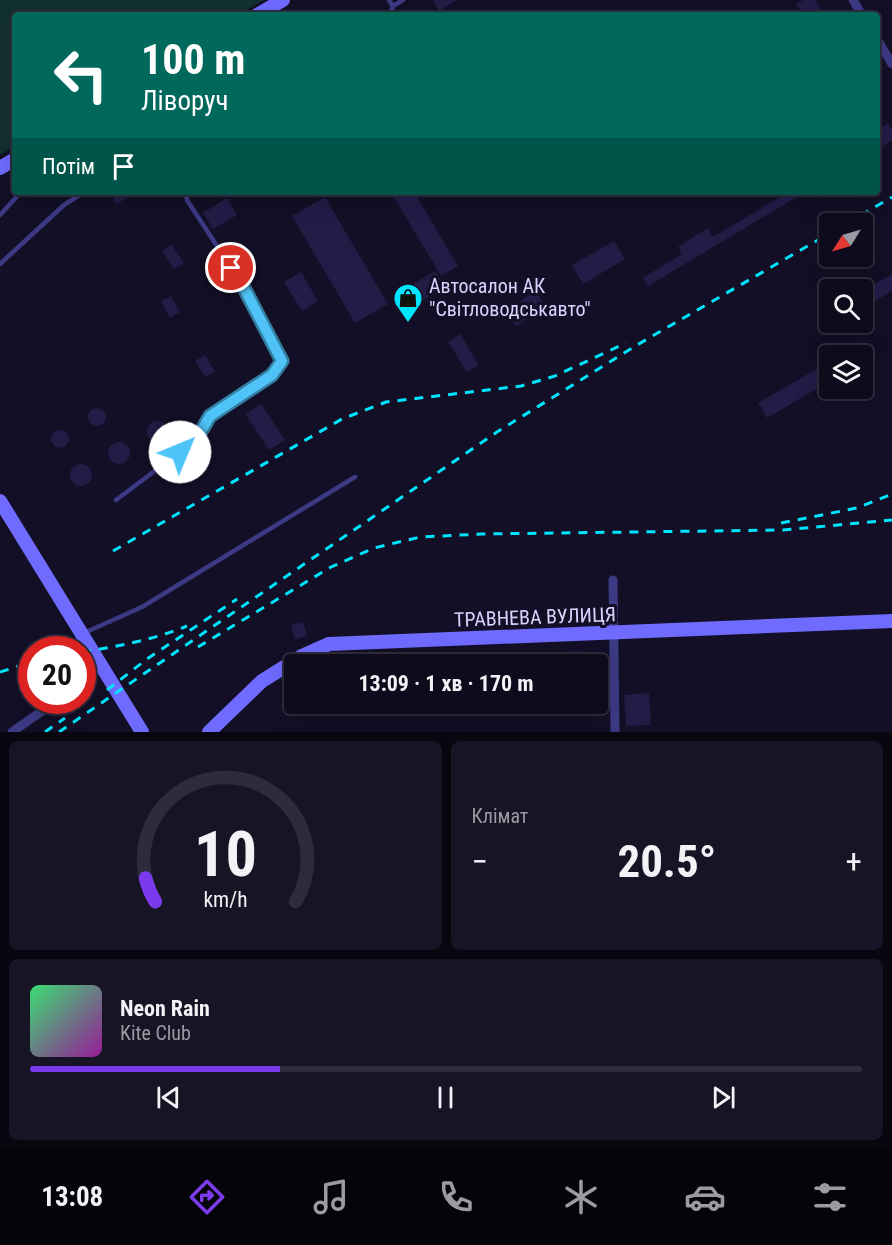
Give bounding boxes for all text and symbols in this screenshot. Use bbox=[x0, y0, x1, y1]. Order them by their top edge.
text: 100 m bbox=[141, 35, 246, 84]
icon: left bbox=[42, 36, 120, 114]
text: Ліворуч bbox=[141, 85, 228, 117]
icon: arrive bbox=[107, 150, 140, 183]
text: Потім bbox=[42, 154, 95, 179]
north arrow bbox=[819, 213, 873, 267]
map controls bbox=[819, 213, 873, 399]
pin bbox=[205, 242, 256, 293]
icon: arrive bbox=[214, 251, 247, 284]
place label: Автосалон АК "Світловодськавто" bbox=[429, 274, 591, 321]
button: search bbox=[819, 279, 873, 333]
shop icon: Автосалон АК "Світловодськавто" bbox=[392, 282, 424, 324]
button: layers bbox=[819, 345, 873, 399]
position arrow bbox=[148, 420, 212, 484]
street label: ТРАВНЕВА ВУЛИЦЯ bbox=[454, 602, 616, 632]
speed limit sign: 20 bbox=[18, 636, 96, 714]
text: 13:09 · 1 хв · 170 m bbox=[358, 671, 534, 696]
text: Клімат bbox=[472, 804, 528, 828]
text: 10 bbox=[194, 818, 257, 891]
text: 20.5° bbox=[617, 835, 716, 888]
text: − bbox=[472, 842, 488, 881]
text: + bbox=[846, 842, 862, 881]
text: km/h bbox=[203, 888, 247, 913]
text: Neon Rain bbox=[120, 996, 210, 1021]
text: Kite Club bbox=[120, 1021, 191, 1045]
icon: previous bbox=[152, 1081, 185, 1114]
icon: pause bbox=[429, 1081, 462, 1114]
icon: next bbox=[707, 1081, 740, 1114]
icon: directions bbox=[186, 1176, 228, 1218]
icon: music bbox=[310, 1176, 352, 1218]
icon: phone bbox=[435, 1176, 477, 1218]
icon: climate bbox=[560, 1176, 602, 1218]
icon: car bbox=[684, 1176, 726, 1218]
icon: filters bbox=[809, 1176, 851, 1218]
text: 13:08 bbox=[41, 1181, 103, 1213]

